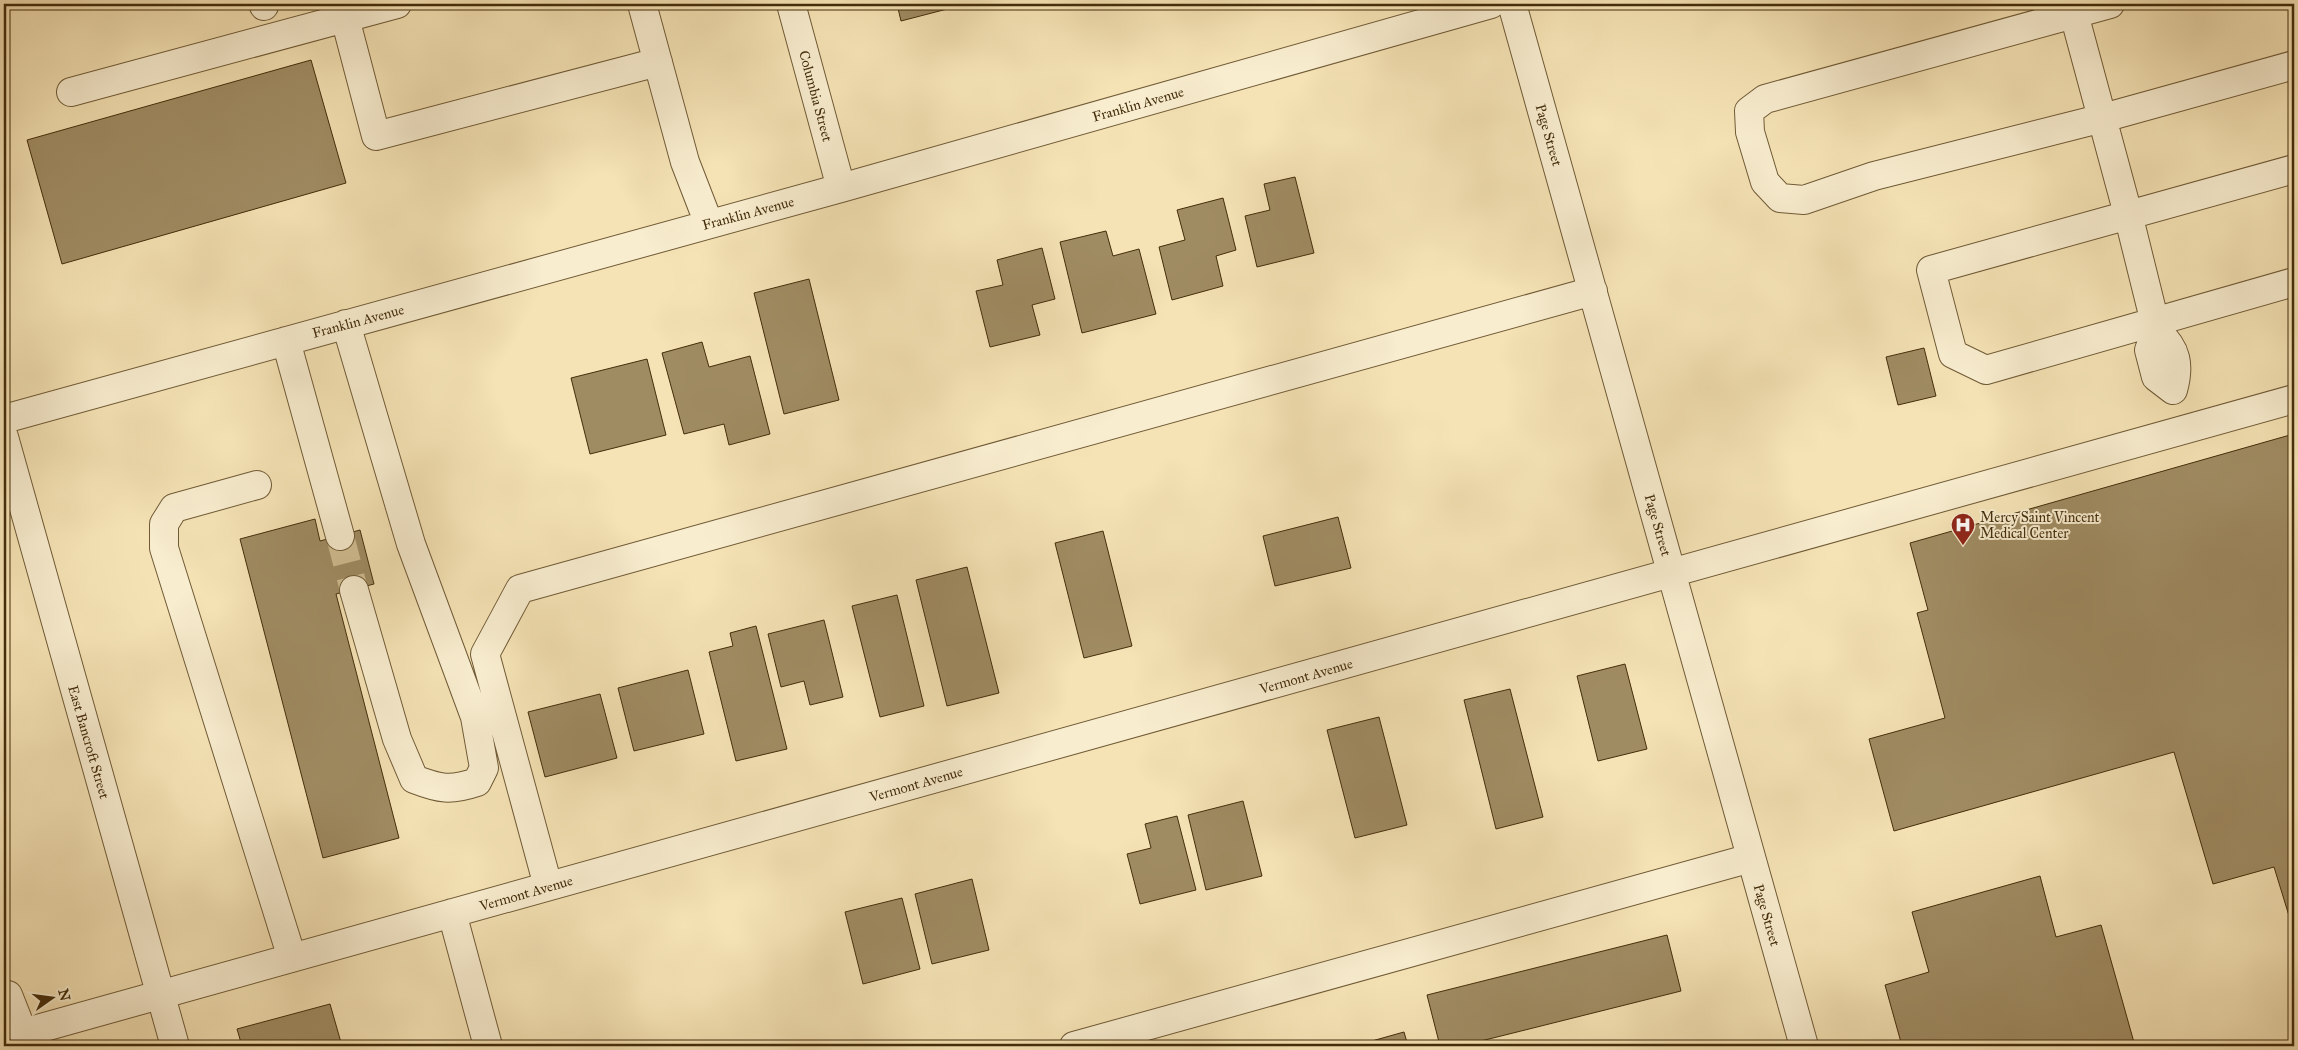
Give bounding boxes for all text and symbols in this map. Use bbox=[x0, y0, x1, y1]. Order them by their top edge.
street label: Columbia Street bbox=[795, 49, 836, 144]
street label: Franklin Avenue bbox=[1090, 83, 1186, 126]
street label: Page Street bbox=[1532, 102, 1565, 168]
street label: Franklin Avenue bbox=[700, 193, 796, 234]
street label: Franklin Avenue bbox=[310, 301, 406, 342]
street label: Page Street bbox=[1641, 492, 1674, 558]
place label: Mercy Saint Vincent Medical Center bbox=[1980, 509, 2099, 542]
hospital icon: Mercy Saint Vincent Medical Center bbox=[1950, 512, 1976, 546]
street label: Vermont Avenue bbox=[1257, 655, 1355, 698]
street label: East Bancroft Street bbox=[64, 683, 113, 801]
street label: Vermont Avenue bbox=[867, 763, 965, 806]
street label: Vermont Avenue bbox=[477, 872, 575, 915]
street label: Page Street bbox=[1750, 882, 1783, 948]
north arrow bbox=[28, 972, 78, 1022]
text: N bbox=[54, 987, 74, 1003]

